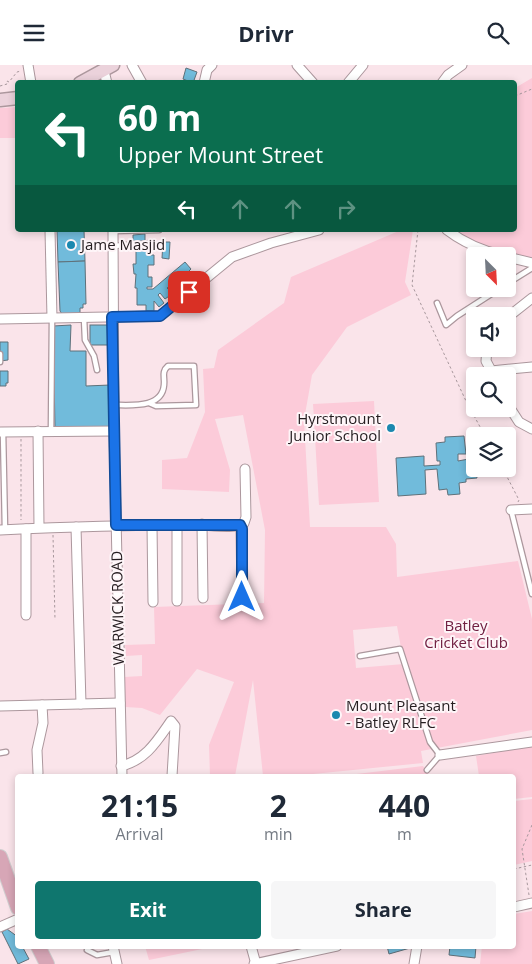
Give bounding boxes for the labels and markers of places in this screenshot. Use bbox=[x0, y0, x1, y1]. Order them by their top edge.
place label: Jame Masjid bbox=[79, 234, 165, 254]
marker: Jame Masjid bbox=[65, 239, 77, 251]
pin bbox=[168, 271, 210, 313]
place label: Hyrstmount Junior School bbox=[287, 408, 381, 445]
marker: Hyrstmount Junior School bbox=[385, 422, 397, 434]
place label: Mount Pleasant - Batley RLFC bbox=[346, 695, 456, 732]
marker: Mount Pleasant - Batley RLFC bbox=[330, 709, 342, 721]

